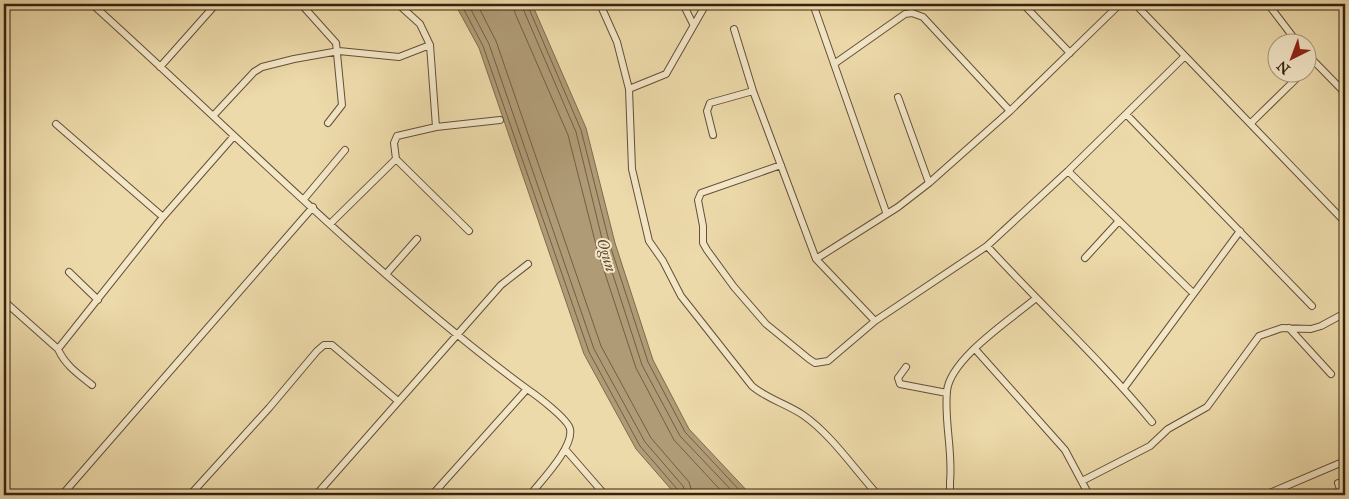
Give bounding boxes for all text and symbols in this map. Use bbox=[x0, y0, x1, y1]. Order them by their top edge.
north arrow bbox=[1266, 32, 1316, 82]
text: N bbox=[1273, 57, 1294, 78]
water label: Ogun bbox=[593, 236, 621, 275]

